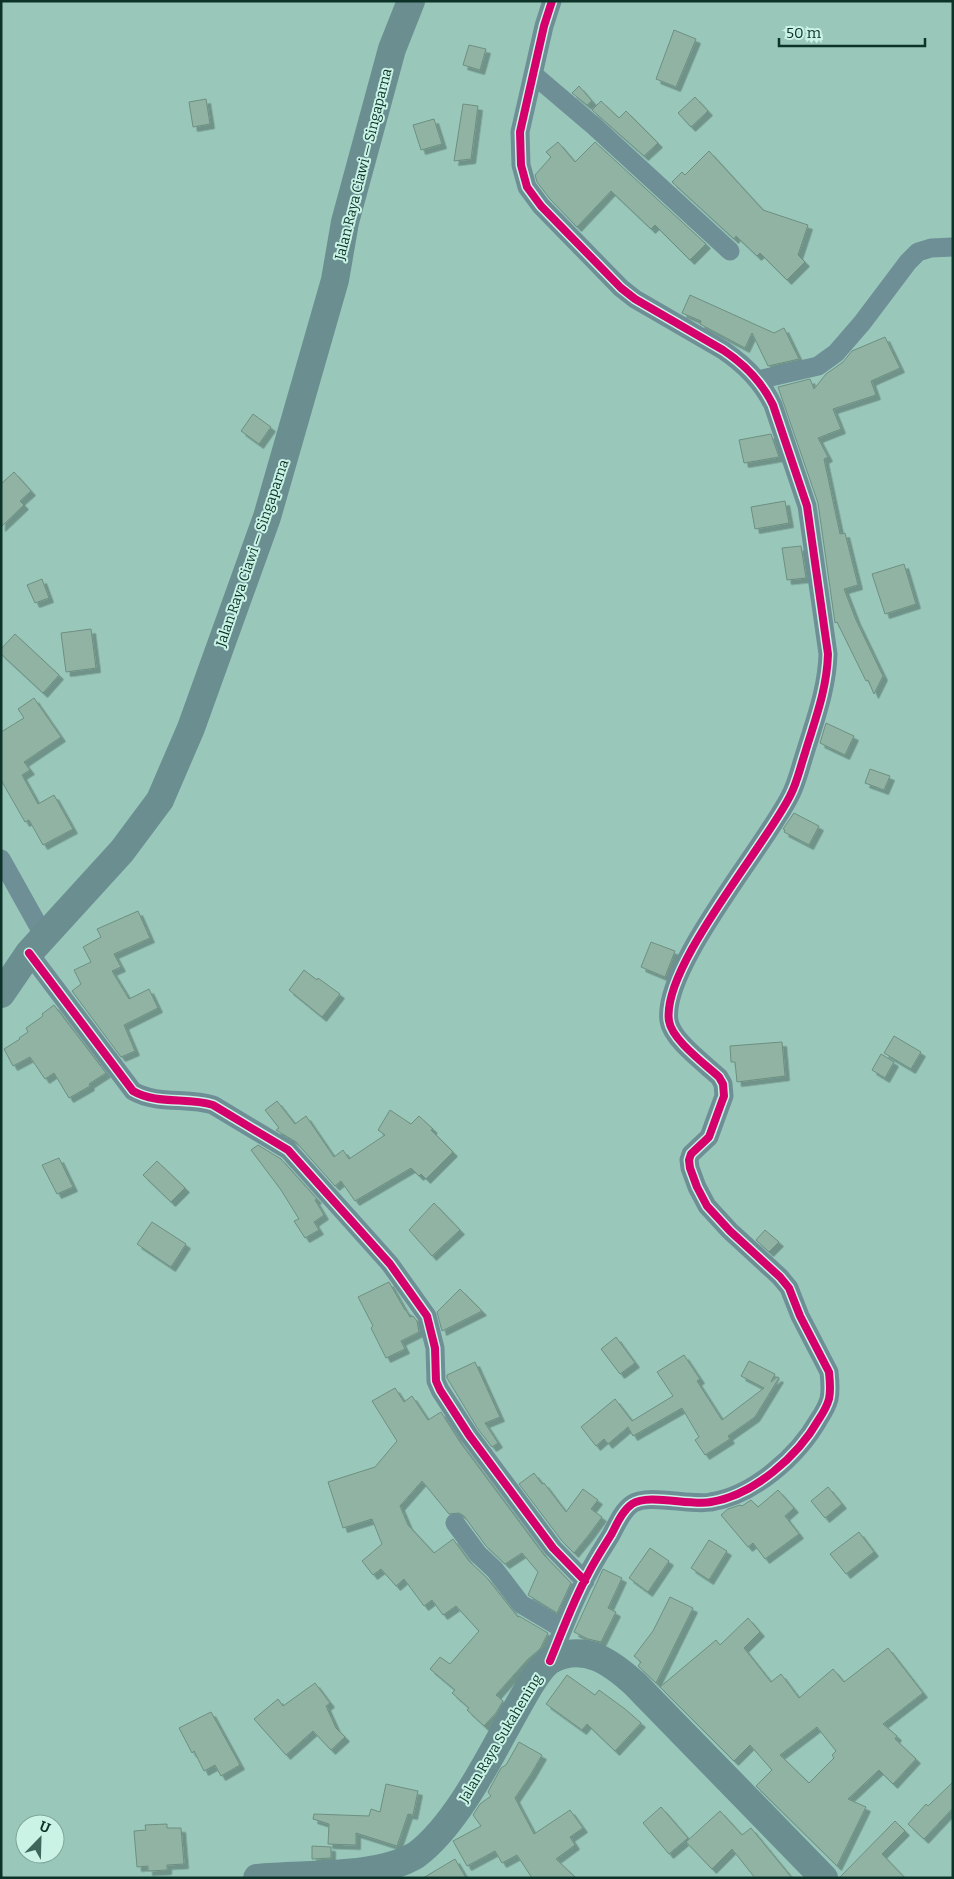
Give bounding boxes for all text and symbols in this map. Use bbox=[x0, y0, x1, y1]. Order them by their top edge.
scale bar bbox=[779, 15, 925, 47]
text: 50 m bbox=[786, 24, 822, 42]
street label: Jalan Raya Ciawi — Singaparna bbox=[331, 66, 396, 263]
street label: Jalan Raya Ciawi — Singaparna bbox=[212, 457, 293, 650]
street label: Jalan Raya Sukahening bbox=[455, 1671, 546, 1807]
north arrow bbox=[15, 1814, 65, 1864]
text: U bbox=[37, 1818, 54, 1838]

